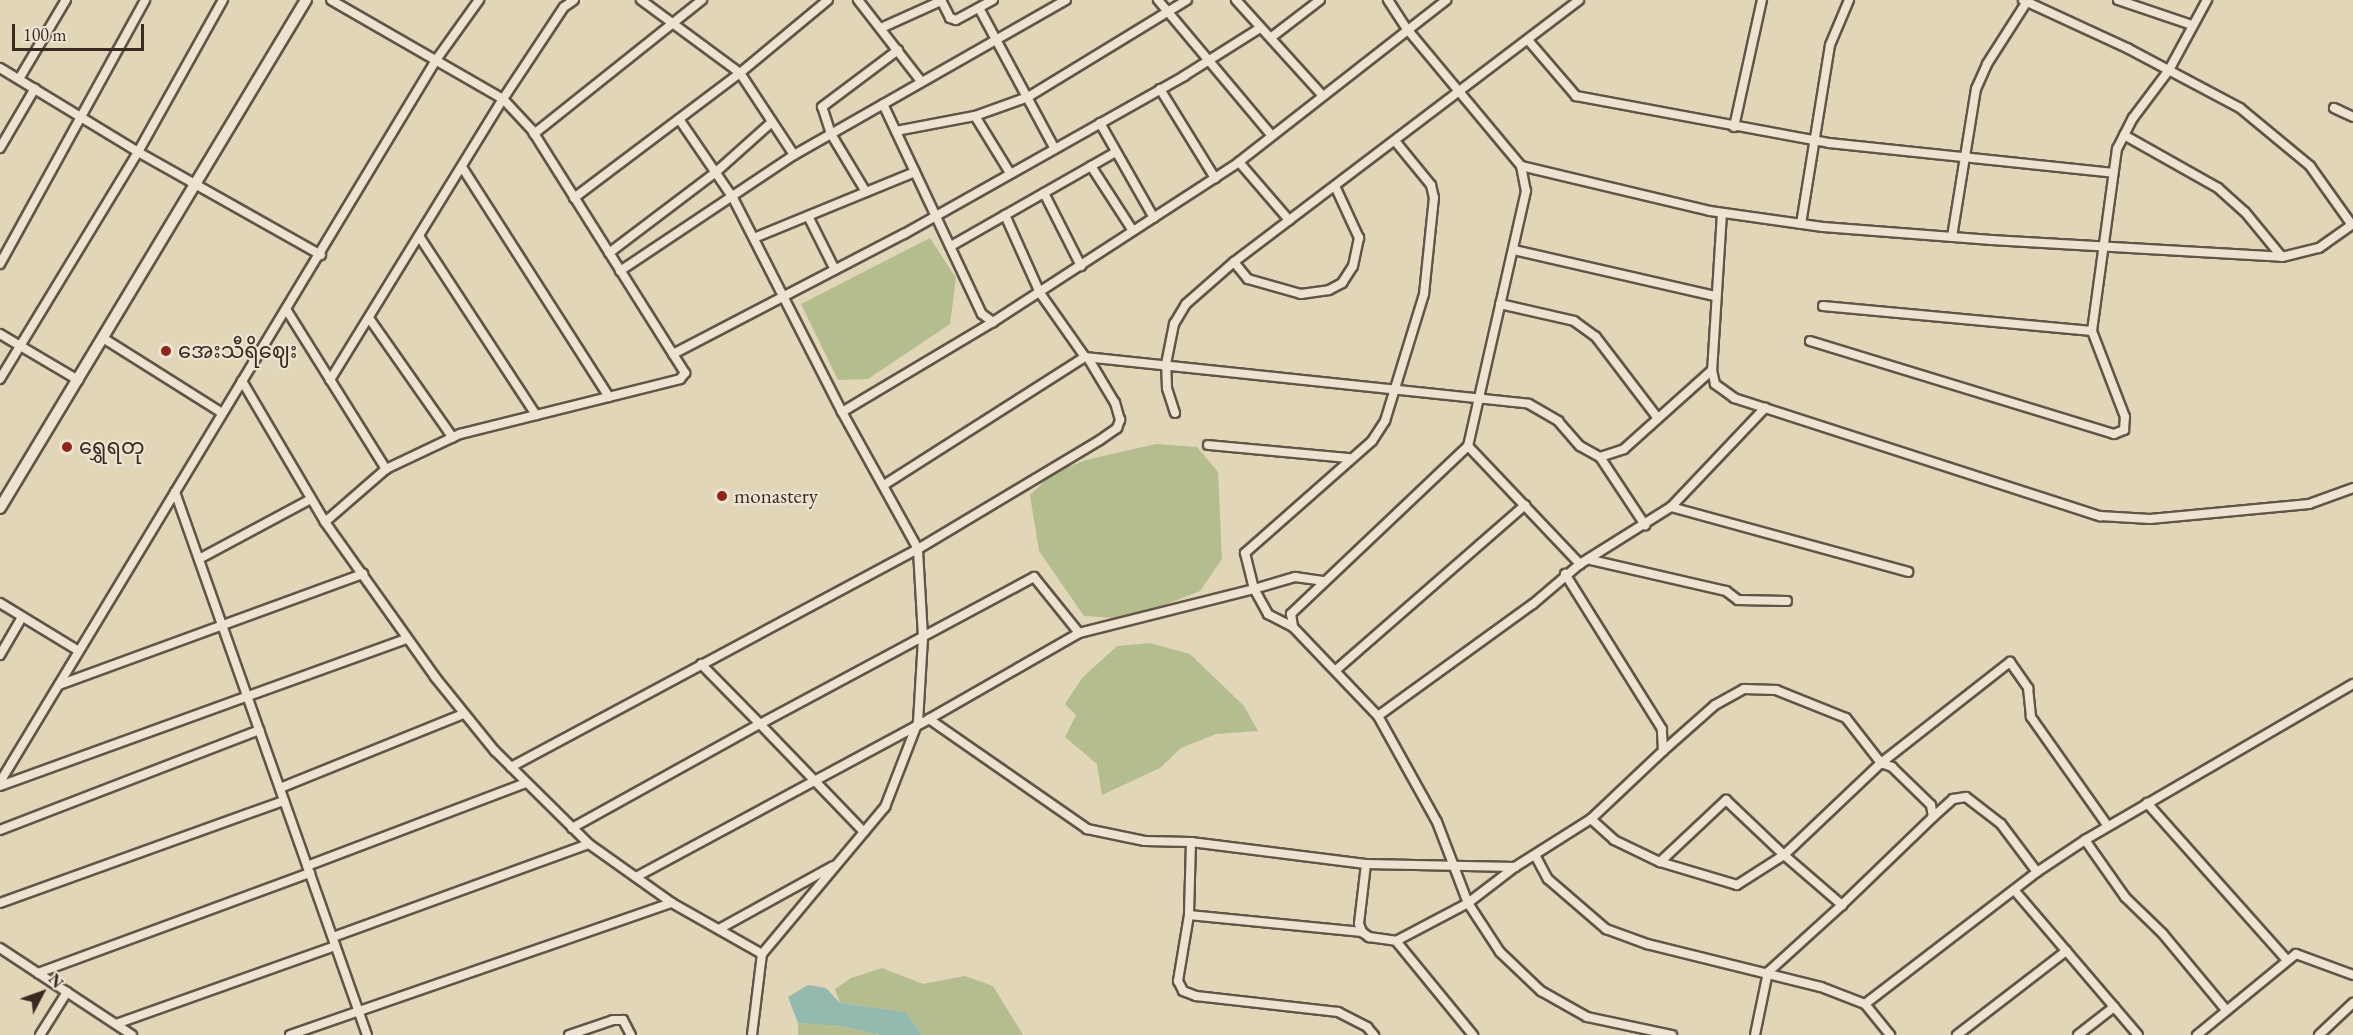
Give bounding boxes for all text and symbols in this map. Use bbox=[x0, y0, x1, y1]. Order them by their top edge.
scale bar bbox=[15, 12, 147, 50]
text: 100 m bbox=[23, 23, 67, 46]
place label: အေးသီရိဈေး bbox=[178, 338, 297, 364]
marker: အေးသီရိဈေး bbox=[159, 344, 173, 358]
place label: ရွှေရတု bbox=[79, 434, 145, 460]
marker: ရွှေရတု bbox=[60, 440, 74, 454]
place label: monastery bbox=[734, 483, 818, 509]
marker: monastery bbox=[715, 489, 729, 503]
north arrow bbox=[12, 963, 72, 1023]
text: N bbox=[44, 969, 68, 993]

